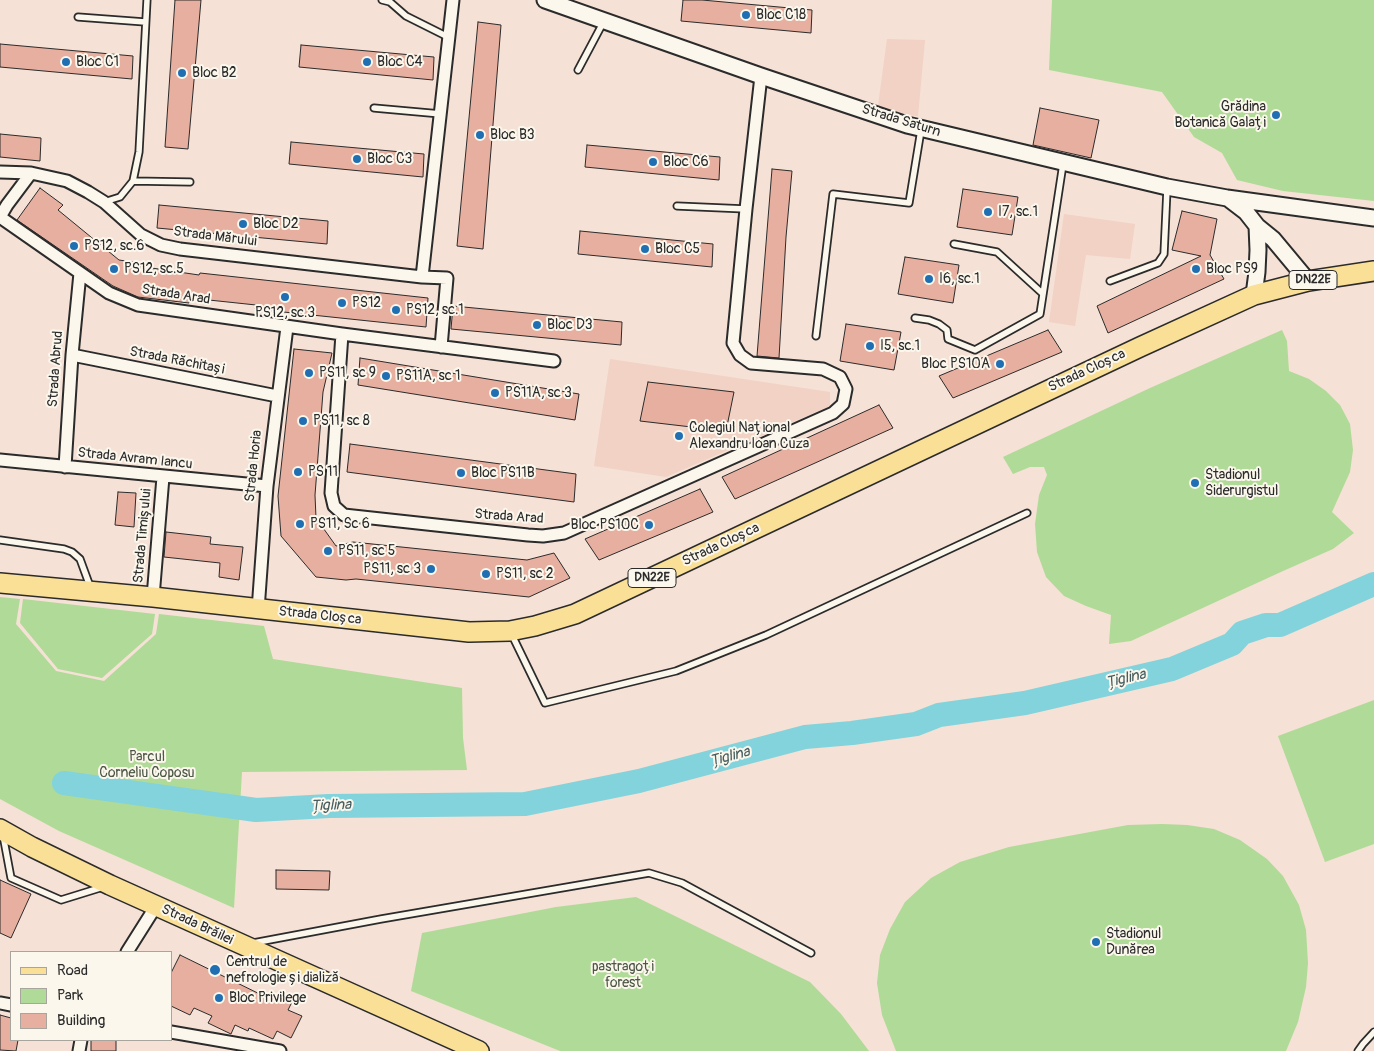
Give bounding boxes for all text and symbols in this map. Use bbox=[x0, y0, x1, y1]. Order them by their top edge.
place label: Bloc C18 bbox=[756, 7, 806, 23]
marker: Bloc C18 bbox=[740, 9, 752, 21]
place label: Bloc C1 bbox=[76, 54, 119, 70]
place label: Bloc C4 bbox=[377, 54, 423, 70]
marker: Bloc C1 bbox=[60, 56, 72, 68]
marker: Bloc C4 bbox=[361, 56, 373, 68]
place label: Bloc B2 bbox=[192, 65, 237, 81]
marker: Bloc B2 bbox=[176, 67, 188, 79]
place label: Grădina Botanică Galați bbox=[1175, 99, 1266, 132]
street label: Strada Saturn bbox=[860, 101, 942, 141]
marker: Grădina Botanică Galați bbox=[1270, 109, 1282, 121]
place label: Bloc B3 bbox=[490, 127, 535, 143]
marker: Bloc B3 bbox=[474, 129, 486, 141]
place label: Bloc C3 bbox=[367, 151, 412, 167]
marker: Bloc C3 bbox=[351, 153, 363, 165]
place label: Bloc C6 bbox=[663, 154, 709, 170]
marker: Bloc C6 bbox=[647, 156, 659, 168]
place label: I7, sc.1 bbox=[998, 204, 1038, 220]
marker: I7, sc.1 bbox=[982, 206, 994, 218]
place label: Bloc D2 bbox=[253, 216, 299, 232]
marker: Bloc D2 bbox=[237, 218, 249, 230]
street label: Strada Mărului bbox=[172, 224, 258, 250]
place label: PS12, sc.6 bbox=[84, 238, 144, 254]
marker: PS12, sc.6 bbox=[68, 240, 80, 252]
place label: Bloc C5 bbox=[655, 241, 700, 257]
marker: Bloc C5 bbox=[639, 243, 651, 255]
place label: PS12, sc.5 bbox=[124, 261, 184, 277]
place label: Bloc PS9 bbox=[1206, 261, 1258, 277]
marker: PS12, sc.5 bbox=[108, 263, 120, 275]
marker: Bloc PS9 bbox=[1190, 263, 1202, 275]
road number: DN22E bbox=[1289, 270, 1337, 290]
place label: I6, sc.1 bbox=[939, 271, 980, 287]
marker: I6, sc.1 bbox=[923, 273, 935, 285]
street label: Strada Arad bbox=[141, 281, 211, 309]
marker: PS12, sc.3 bbox=[279, 291, 291, 303]
place label: PS12 bbox=[352, 295, 381, 311]
marker: PS12 bbox=[336, 297, 348, 309]
place label: PS12, sc.1 bbox=[406, 302, 464, 318]
marker: PS12, sc.1 bbox=[390, 304, 402, 316]
place label: PS12, sc.3 bbox=[255, 305, 315, 321]
place label: Bloc D3 bbox=[547, 317, 593, 333]
marker: Bloc D3 bbox=[531, 319, 543, 331]
street label: Strada Abrud bbox=[45, 330, 67, 408]
place label: I5, sc.1 bbox=[880, 338, 920, 354]
marker: I5, sc.1 bbox=[864, 340, 876, 352]
street label: Strada Răchitași bbox=[128, 344, 226, 378]
street label: Strada Cloșca bbox=[1046, 346, 1128, 396]
place label: Bloc PS10A bbox=[921, 356, 990, 372]
marker: Bloc PS10A bbox=[994, 358, 1006, 370]
place label: PS11, sc 9 bbox=[319, 365, 376, 381]
marker: PS11, sc 9 bbox=[303, 367, 315, 379]
place label: PS11A, sc 1 bbox=[396, 368, 460, 384]
marker: PS11A, sc 1 bbox=[380, 370, 392, 382]
place label: PS11A, sc 3 bbox=[505, 385, 572, 401]
marker: PS11A, sc 3 bbox=[489, 387, 501, 399]
place label: PS11, sc 8 bbox=[313, 413, 370, 429]
marker: PS11, sc 8 bbox=[297, 415, 309, 427]
place label: Colegiul Național Alexandru Ioan Cuza bbox=[689, 420, 809, 452]
street label: Strada Horia bbox=[242, 429, 266, 503]
marker: Colegiul Național Alexandru Ioan Cuza bbox=[673, 430, 685, 442]
street label: Strada Avram Iancu bbox=[77, 445, 193, 473]
place label: PS 11 bbox=[308, 464, 338, 480]
place label: Bloc PS11B bbox=[471, 465, 535, 481]
marker: PS 11 bbox=[292, 466, 304, 478]
marker: Bloc PS11B bbox=[455, 467, 467, 479]
place label: Stadionul Siderurgistul bbox=[1205, 467, 1278, 500]
marker: Stadionul Siderurgistul bbox=[1189, 477, 1201, 489]
street label: Strada Timișului bbox=[130, 488, 156, 584]
street label: Strada Arad bbox=[474, 506, 544, 528]
place label: PS11, Sc 6 bbox=[310, 516, 370, 532]
place label: Bloc PS10C bbox=[571, 517, 639, 533]
marker: PS11, Sc 6 bbox=[294, 518, 306, 530]
marker: Bloc PS10C bbox=[643, 519, 655, 531]
street label: Strada Cloșca bbox=[680, 520, 762, 570]
place label: PS11, sc 5 bbox=[338, 543, 395, 559]
marker: PS11, sc 5 bbox=[322, 545, 334, 557]
place label: PS11, sc 3 bbox=[363, 561, 421, 577]
marker: PS11, sc 3 bbox=[425, 563, 437, 575]
place label: PS11, sc 2 bbox=[496, 566, 554, 582]
marker: PS11, sc 2 bbox=[480, 568, 492, 580]
road number: DN22E bbox=[628, 568, 676, 588]
street label: Strada Cloșca bbox=[278, 603, 362, 629]
water label: Țiglina bbox=[1104, 666, 1148, 692]
water label: Țiglina bbox=[708, 743, 752, 771]
park label: Parcul Corneliu Coposu bbox=[99, 749, 195, 782]
water label: Țiglina bbox=[311, 796, 351, 816]
street label: Strada Brăilei bbox=[159, 901, 235, 949]
place label: Stadionul Dunărea bbox=[1106, 926, 1161, 959]
marker: Stadionul Dunărea bbox=[1090, 936, 1102, 948]
legend bbox=[10, 951, 172, 1041]
place label: Centrul de nefrologie și dializă bbox=[226, 954, 339, 986]
park label: pastragoți forest bbox=[592, 959, 654, 992]
text: Road bbox=[57, 961, 88, 980]
marker: Centrul de nefrologie și dializă bbox=[208, 963, 222, 977]
text: Park bbox=[57, 986, 83, 1005]
place label: Bloc Privilege bbox=[229, 990, 306, 1006]
marker: Bloc Privilege bbox=[213, 992, 225, 1004]
text: Building bbox=[57, 1011, 105, 1030]

